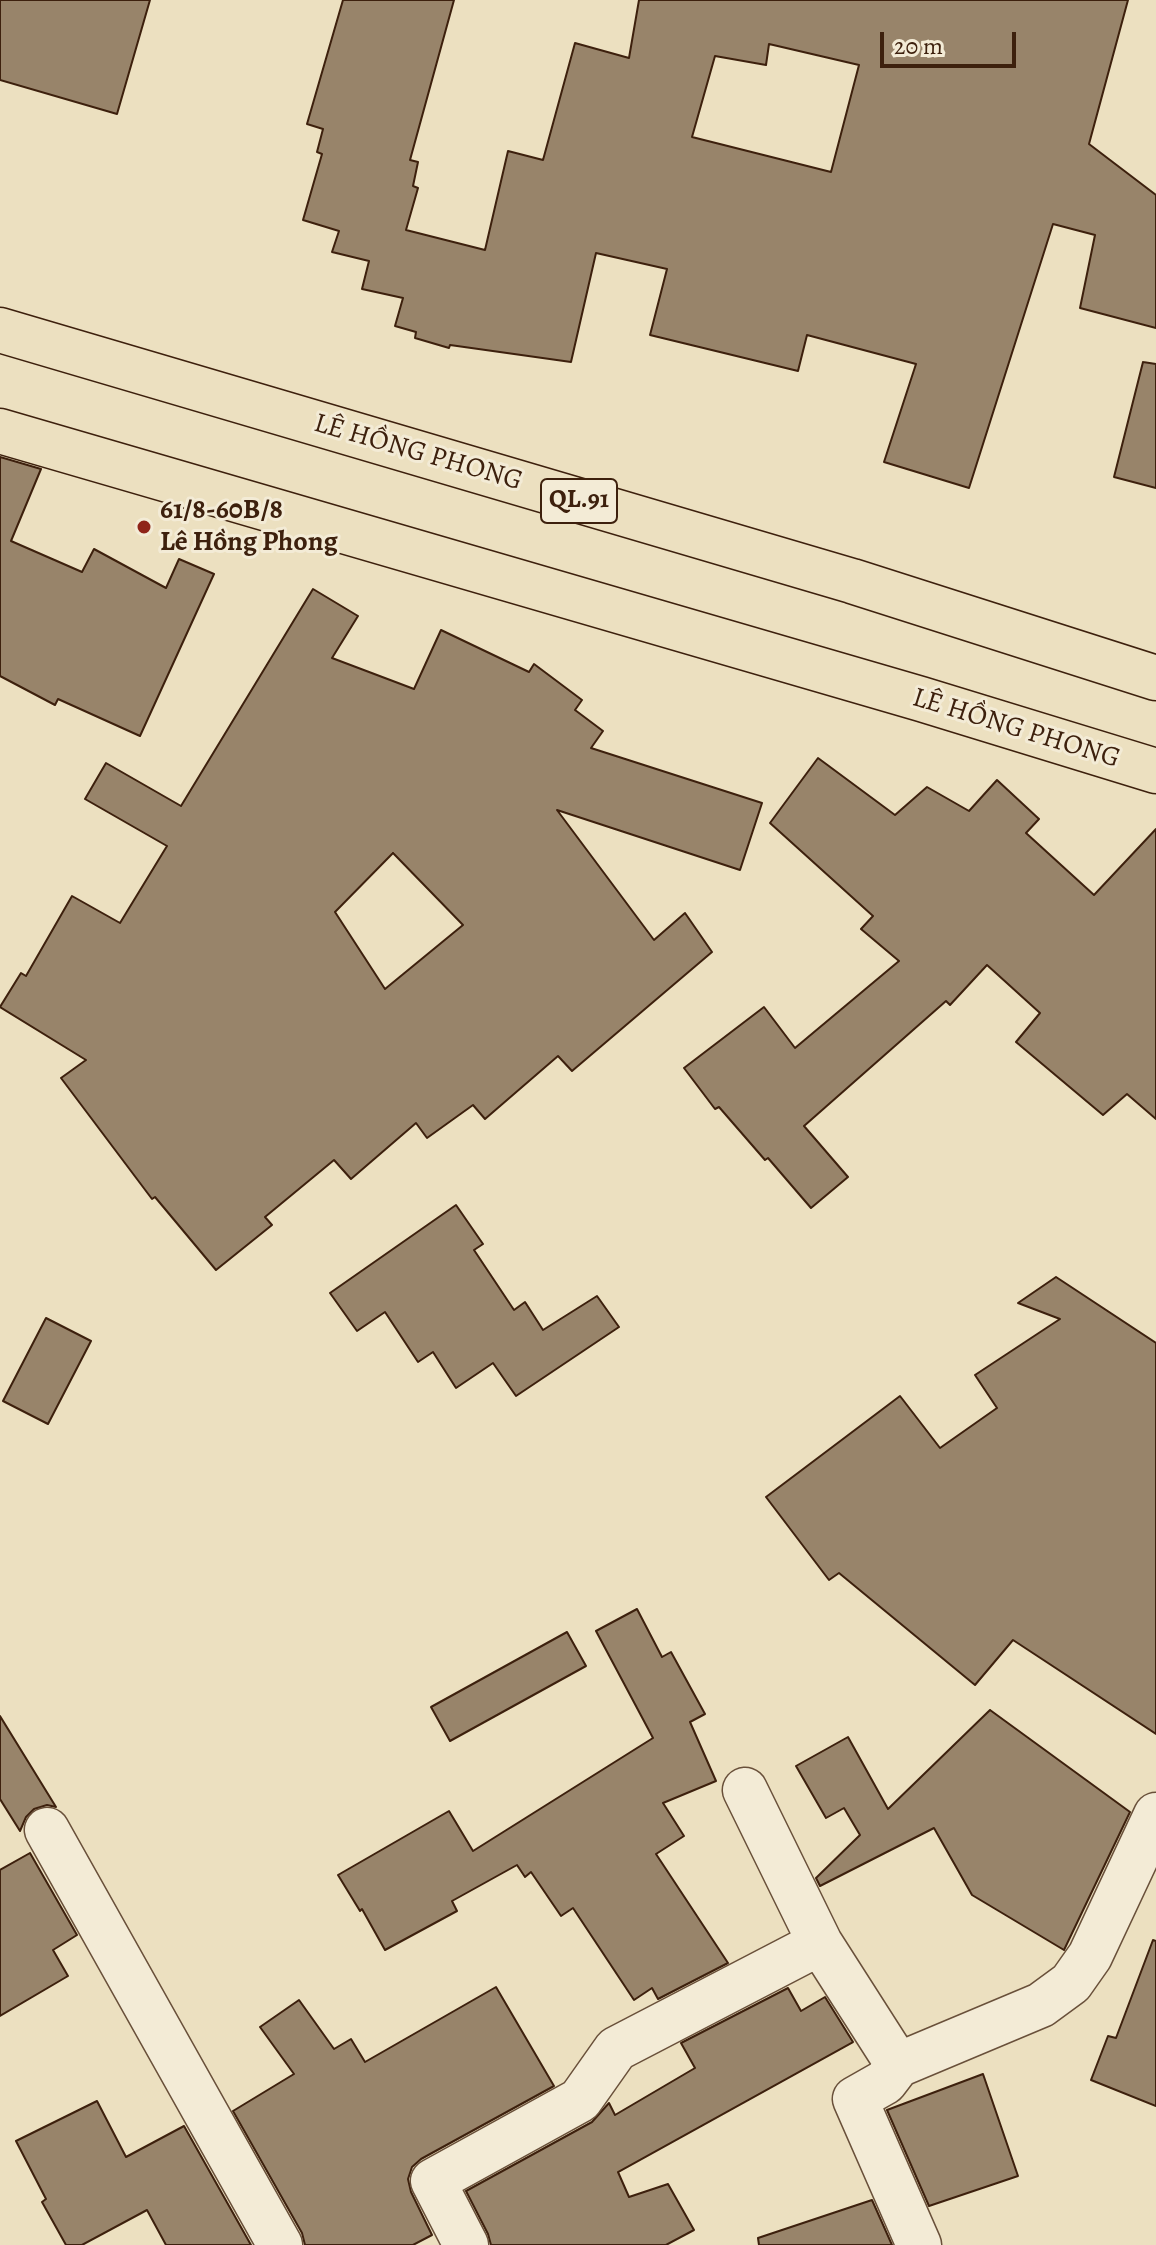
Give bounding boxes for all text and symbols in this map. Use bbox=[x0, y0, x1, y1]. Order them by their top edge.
scale bar bbox=[884, 16, 1020, 66]
text: 20 m bbox=[894, 30, 943, 62]
street label: LÊ HỒNG PHONG bbox=[310, 407, 526, 499]
road number: QL.91 bbox=[541, 479, 617, 523]
place label: 61/8-60B/8 Lê Hồng Phong bbox=[160, 494, 338, 560]
marker: 61/8-60B/8 Lê Hồng Phong bbox=[135, 518, 153, 536]
street label: LÊ HỒNG PHONG bbox=[908, 681, 1124, 777]

